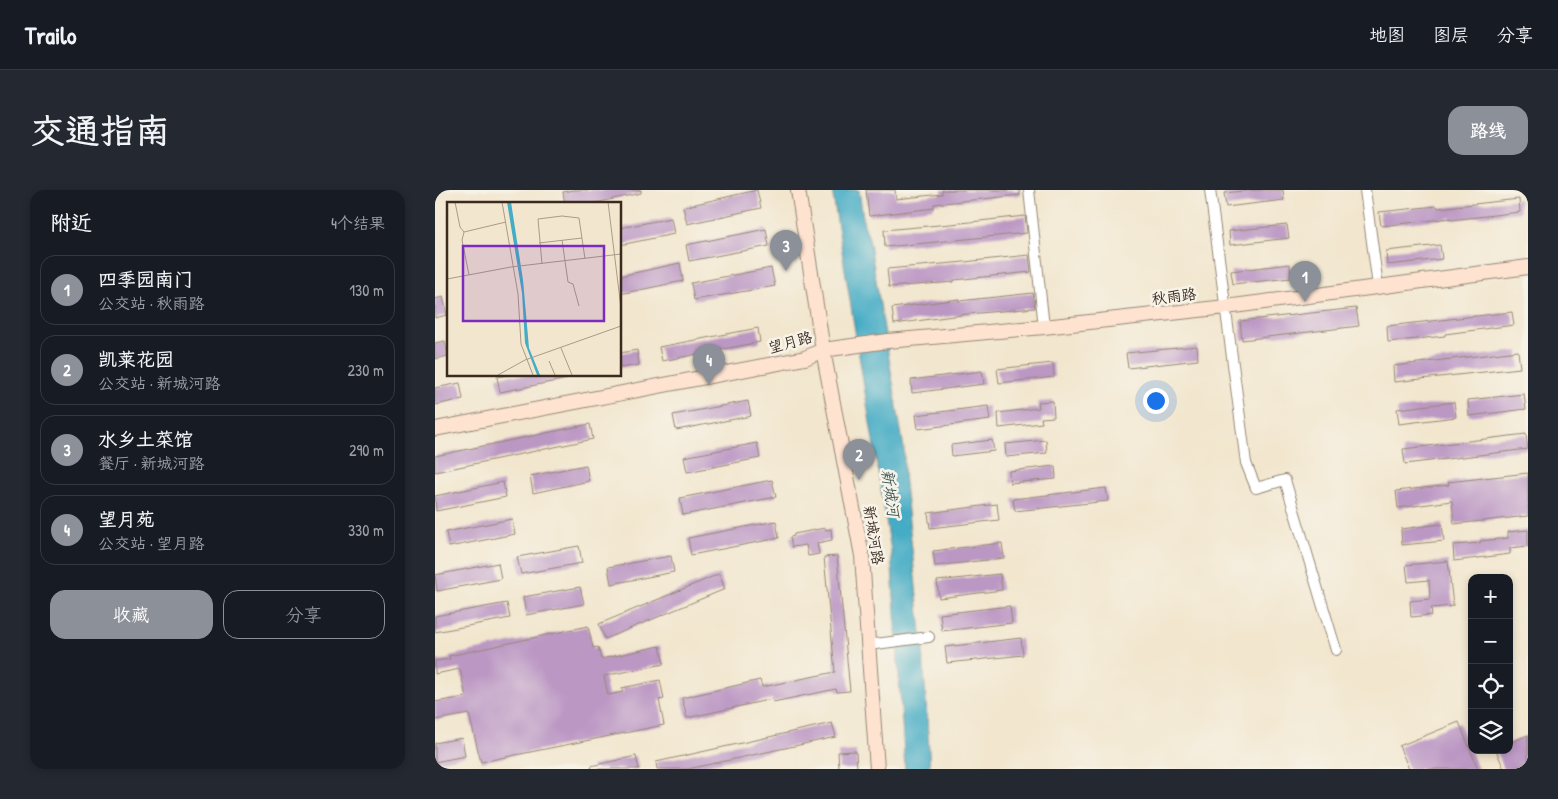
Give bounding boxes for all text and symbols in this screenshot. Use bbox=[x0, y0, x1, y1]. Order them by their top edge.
text: Trailo bbox=[25, 19, 76, 51]
text: 地图 bbox=[1369, 22, 1405, 47]
text: 图层 bbox=[1433, 22, 1469, 47]
text: 分享 bbox=[1497, 22, 1533, 47]
button: 路线 bbox=[1448, 106, 1528, 155]
text: 交通指南 bbox=[30, 107, 170, 154]
inset map bbox=[447, 202, 621, 376]
text: 附近 bbox=[50, 208, 92, 237]
text: 4个结果 bbox=[331, 212, 385, 234]
pin: 3 bbox=[770, 230, 802, 271]
pin: 1 bbox=[1289, 261, 1321, 302]
text: 四季园南门 bbox=[98, 266, 193, 292]
text: 1 bbox=[64, 279, 70, 301]
text: 130 m bbox=[349, 279, 384, 301]
street label: 秋雨路 bbox=[1150, 283, 1198, 309]
text: 公交站 · 秋雨路 bbox=[98, 292, 205, 314]
street label: 望月路 bbox=[766, 326, 814, 358]
pin: 4 bbox=[693, 344, 725, 385]
text: 凯莱花园 bbox=[98, 346, 174, 372]
text: 2 bbox=[63, 359, 71, 381]
text: 230 m bbox=[348, 359, 384, 381]
text: 公交站 · 新城河路 bbox=[98, 372, 221, 394]
your location bbox=[1143, 388, 1169, 414]
text: 水乡土菜馆 bbox=[98, 426, 193, 452]
text: 3 bbox=[63, 439, 71, 461]
text: 290 m bbox=[349, 439, 384, 461]
pin: 2 bbox=[843, 439, 875, 480]
text: 餐厅 · 新城河路 bbox=[98, 452, 205, 474]
water label: 新城河 bbox=[877, 468, 906, 521]
street label: 新城河路 bbox=[859, 504, 889, 566]
text: 望月苑 bbox=[98, 506, 155, 532]
text: 4 bbox=[64, 519, 70, 541]
text: 330 m bbox=[348, 519, 384, 541]
text: 公交站 · 望月路 bbox=[98, 532, 205, 554]
map controls bbox=[1468, 574, 1513, 754]
button: + bbox=[1468, 574, 1513, 619]
button: 收藏 bbox=[50, 590, 213, 639]
button: 分享 bbox=[223, 590, 385, 639]
button: − bbox=[1468, 619, 1513, 664]
button: locate bbox=[1468, 664, 1513, 709]
button: layers bbox=[1468, 709, 1513, 754]

